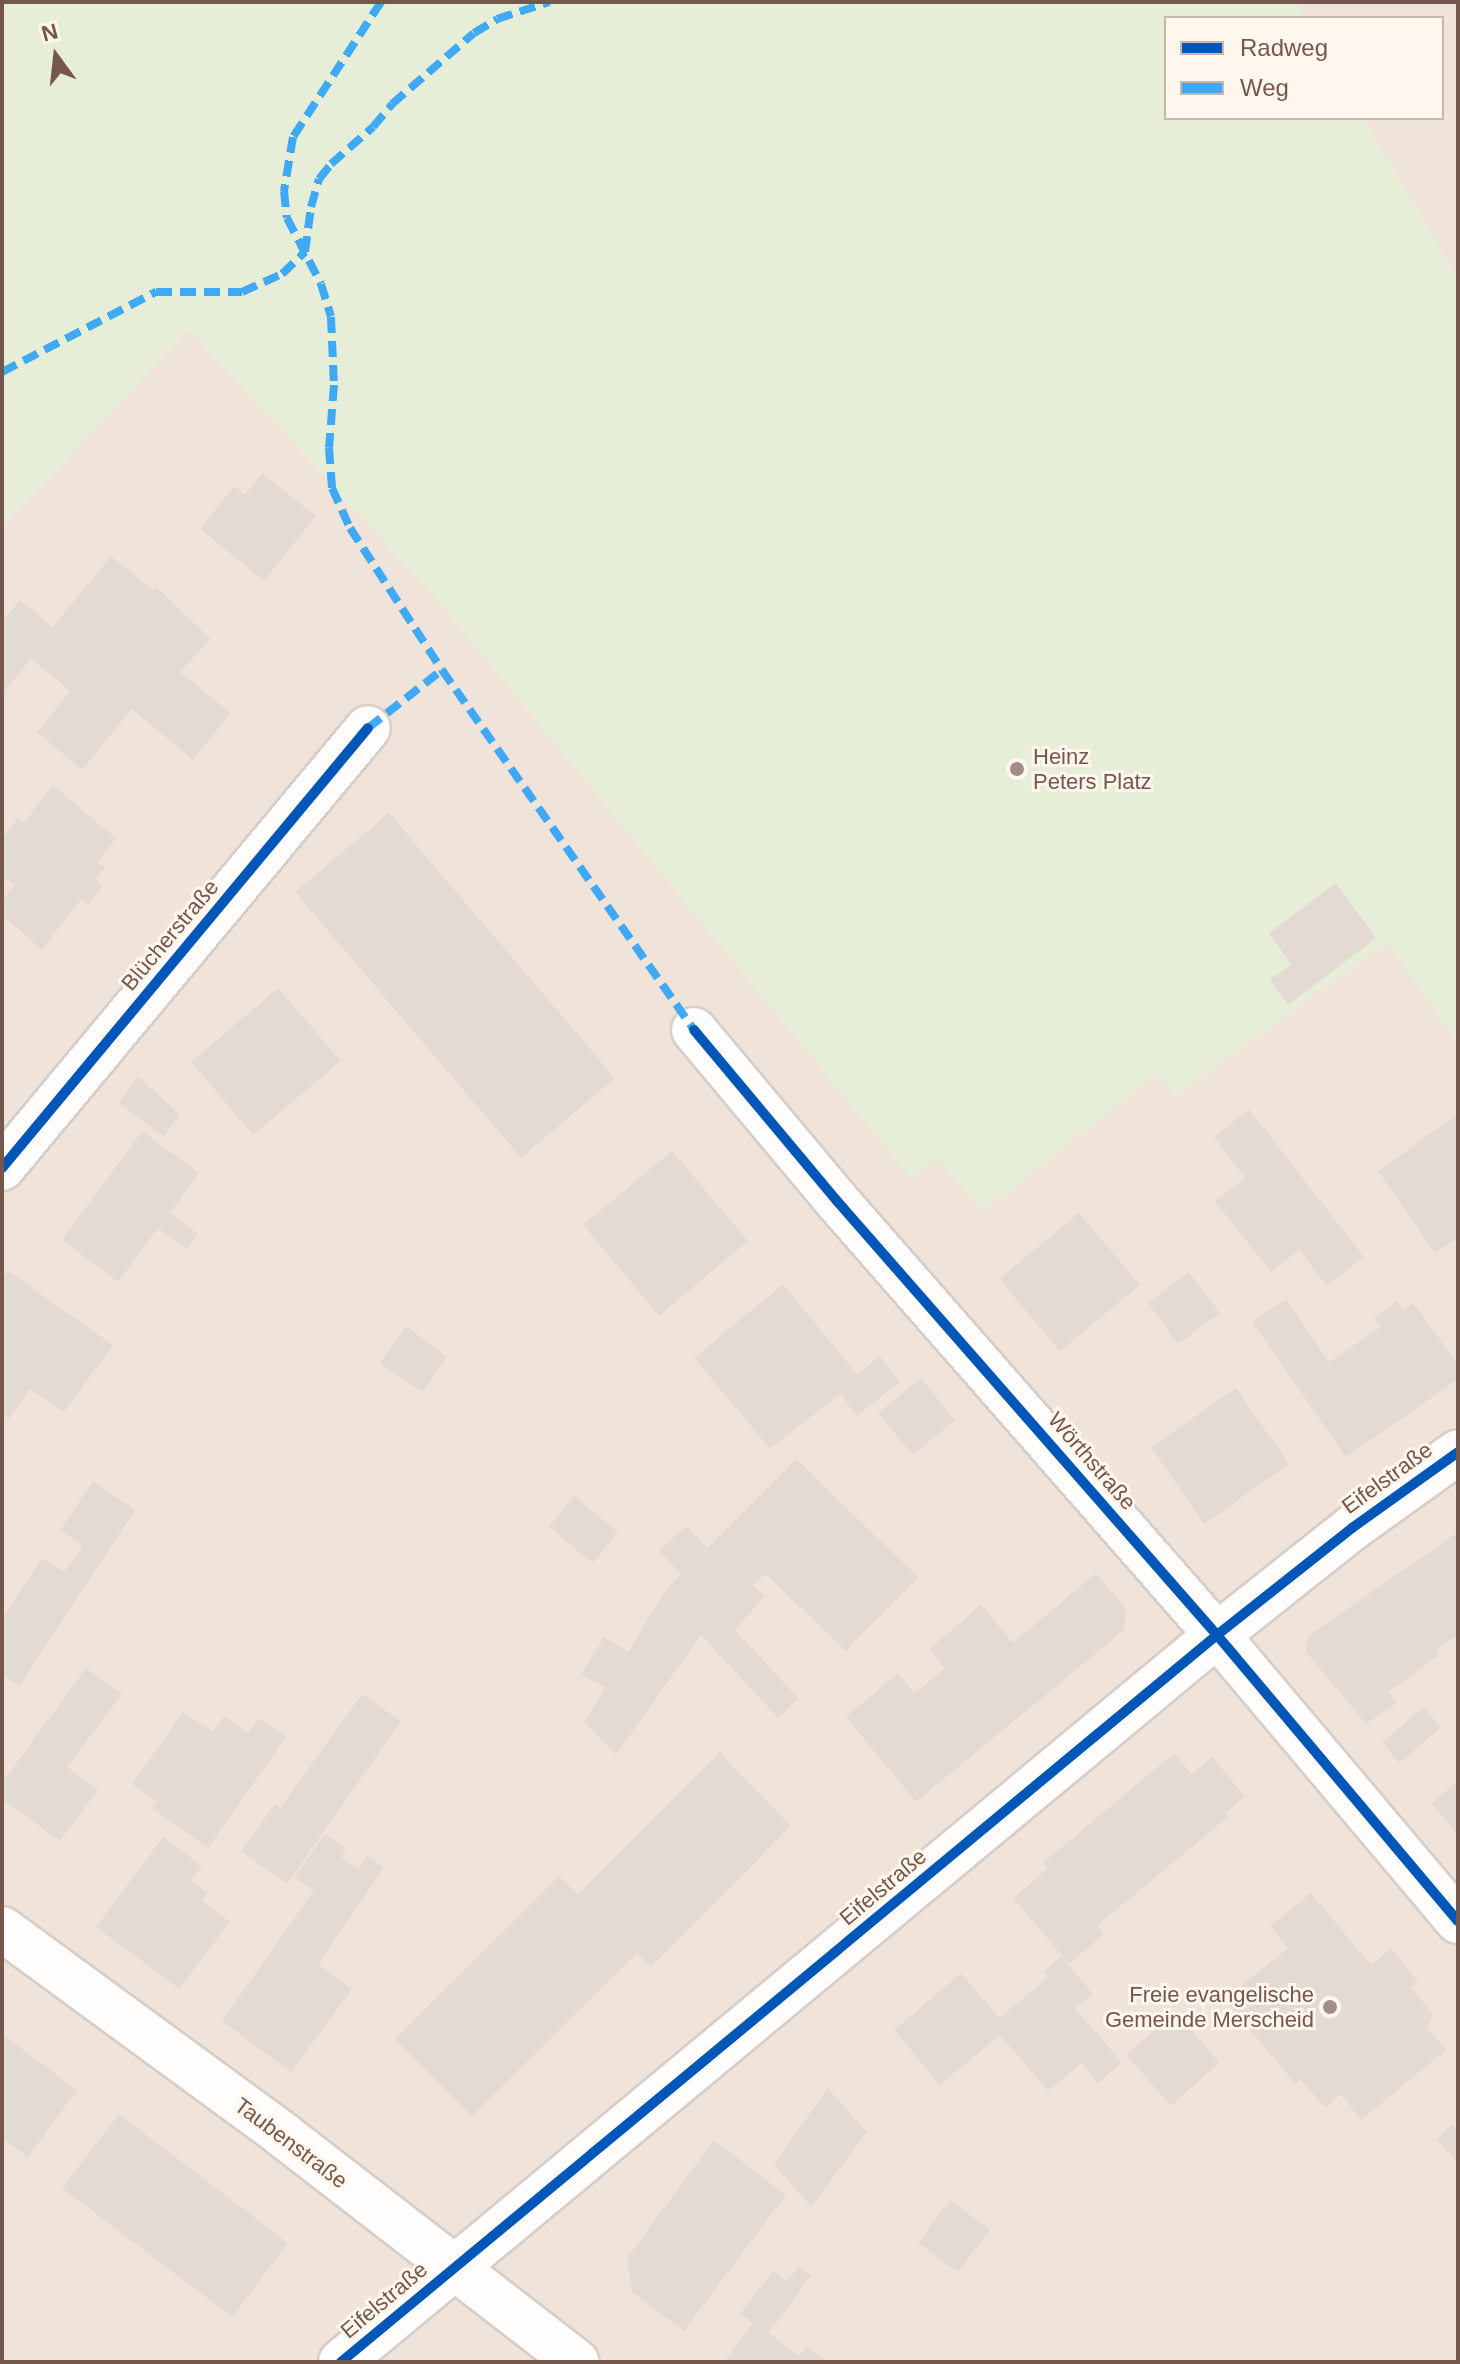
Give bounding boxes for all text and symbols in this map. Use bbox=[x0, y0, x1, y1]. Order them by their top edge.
north arrow bbox=[16, 16, 96, 96]
legend bbox=[1164, 16, 1444, 120]
text: N bbox=[39, 18, 61, 46]
text: Radweg bbox=[1240, 34, 1328, 61]
text: Weg bbox=[1240, 74, 1289, 101]
place label: Heinz Peters Platz bbox=[1033, 743, 1152, 794]
marker: Heinz Peters Platz bbox=[1008, 760, 1026, 778]
street label: Blücherstraße bbox=[116, 874, 224, 996]
street label: Wörthstraße bbox=[1042, 1407, 1142, 1515]
street label: Eifelstraße bbox=[1337, 1436, 1437, 1520]
street label: Eifelstraße bbox=[834, 1843, 932, 1931]
place label: Freie evangelische Gemeinde Merscheid bbox=[1105, 1981, 1314, 2032]
marker: Freie evangelische Gemeinde Merscheid bbox=[1321, 1998, 1339, 2016]
street label: Taubenstraße bbox=[229, 2092, 353, 2194]
street label: Eifelstraße bbox=[335, 2256, 433, 2344]

